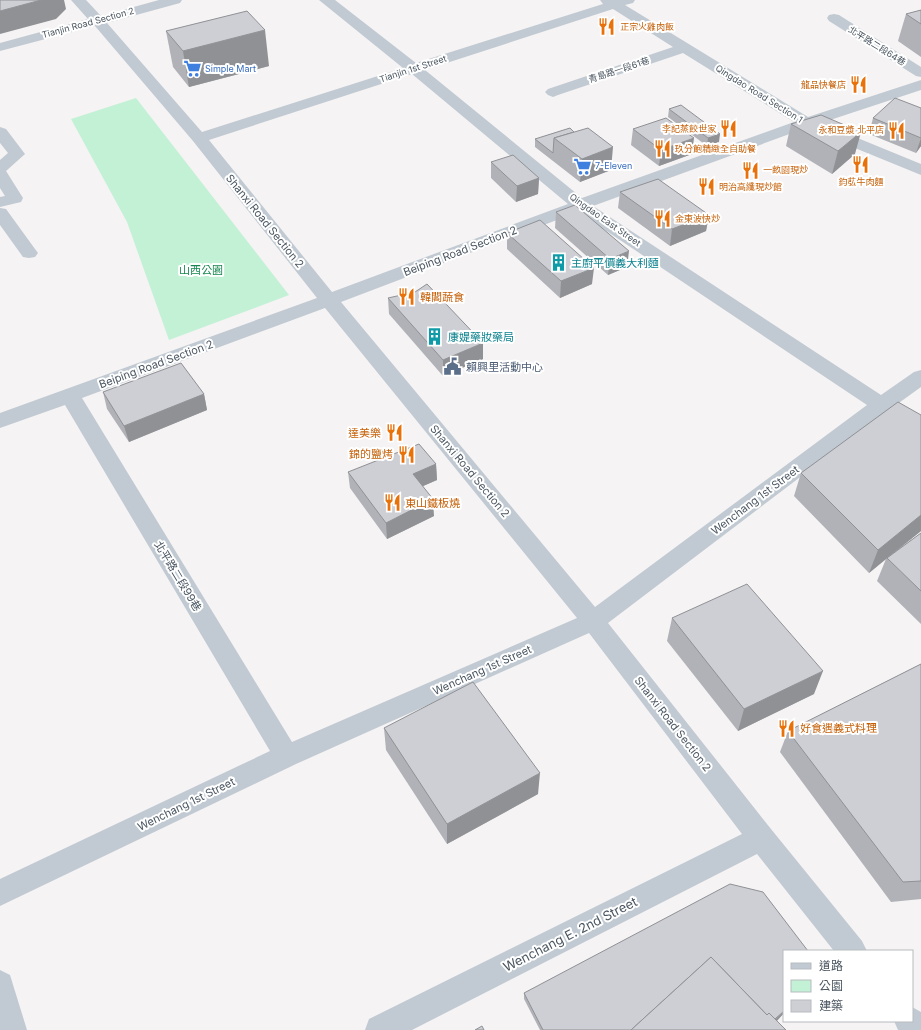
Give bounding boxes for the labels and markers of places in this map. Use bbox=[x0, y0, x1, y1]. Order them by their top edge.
restaurant icon: 正宗火雞肉飯 bbox=[597, 17, 617, 37]
place label: 正宗火雞肉飯 bbox=[620, 21, 674, 32]
supermarket icon: Simple Mart bbox=[182, 59, 202, 79]
place label: Simple Mart bbox=[205, 63, 256, 74]
restaurant icon: 龍品快餐店 bbox=[849, 75, 869, 95]
place label: 龍品快餐店 bbox=[801, 79, 846, 90]
restaurant icon: 李記蒸餃世家 bbox=[719, 119, 739, 139]
restaurant icon: 永和豆漿 北平店 bbox=[887, 120, 907, 140]
place label: 李記蒸餃世家 bbox=[662, 123, 717, 134]
place label: 永和豆漿 北平店 bbox=[818, 124, 884, 135]
restaurant icon: 玖分飽精緻全自助餐 bbox=[652, 139, 672, 159]
place label: 玖分飽精緻全自助餐 bbox=[675, 143, 756, 154]
restaurant icon: 鈞苰牛肉麵 bbox=[851, 155, 871, 175]
supermarket icon: 7-Eleven bbox=[572, 156, 592, 176]
place label: 7-Eleven bbox=[595, 160, 632, 171]
restaurant icon: 一畝園現炒 bbox=[740, 160, 760, 180]
place label: 一畝園現炒 bbox=[763, 164, 808, 175]
place label: 鈞苰牛肉麵 bbox=[838, 176, 884, 187]
restaurant icon: 明治高纖現炒館 bbox=[696, 177, 716, 197]
place label: 明治高纖現炒館 bbox=[719, 181, 782, 192]
restaurant icon: 金東波快炒 bbox=[652, 209, 672, 229]
place label: 金東波快炒 bbox=[675, 213, 720, 224]
building icon: 主廚平價義大利麵 bbox=[548, 253, 568, 273]
place label: 主廚平價義大利麵 bbox=[571, 256, 659, 270]
restaurant icon: 韓閣蔬食 bbox=[397, 287, 417, 307]
place label: 韓閣蔬食 bbox=[420, 290, 464, 304]
building icon: 康媞藥妝藥局 bbox=[425, 327, 445, 347]
place label: 康媞藥妝藥局 bbox=[448, 330, 514, 344]
public building icon: 賴興里活動中心 bbox=[443, 357, 463, 377]
place label: 賴興里活動中心 bbox=[466, 360, 543, 374]
restaurant icon: 達美樂 bbox=[384, 423, 404, 443]
place label: 達美樂 bbox=[348, 426, 381, 440]
restaurant icon: 錦的鹽烤 bbox=[396, 444, 416, 464]
place label: 錦的鹽烤 bbox=[349, 447, 393, 461]
restaurant icon: 東山鐵板燒 bbox=[382, 493, 402, 513]
place label: 東山鐵板燒 bbox=[405, 496, 460, 510]
restaurant icon: 好食遇義式料理 bbox=[777, 718, 797, 738]
place label: 好食遇義式料理 bbox=[800, 721, 877, 735]

